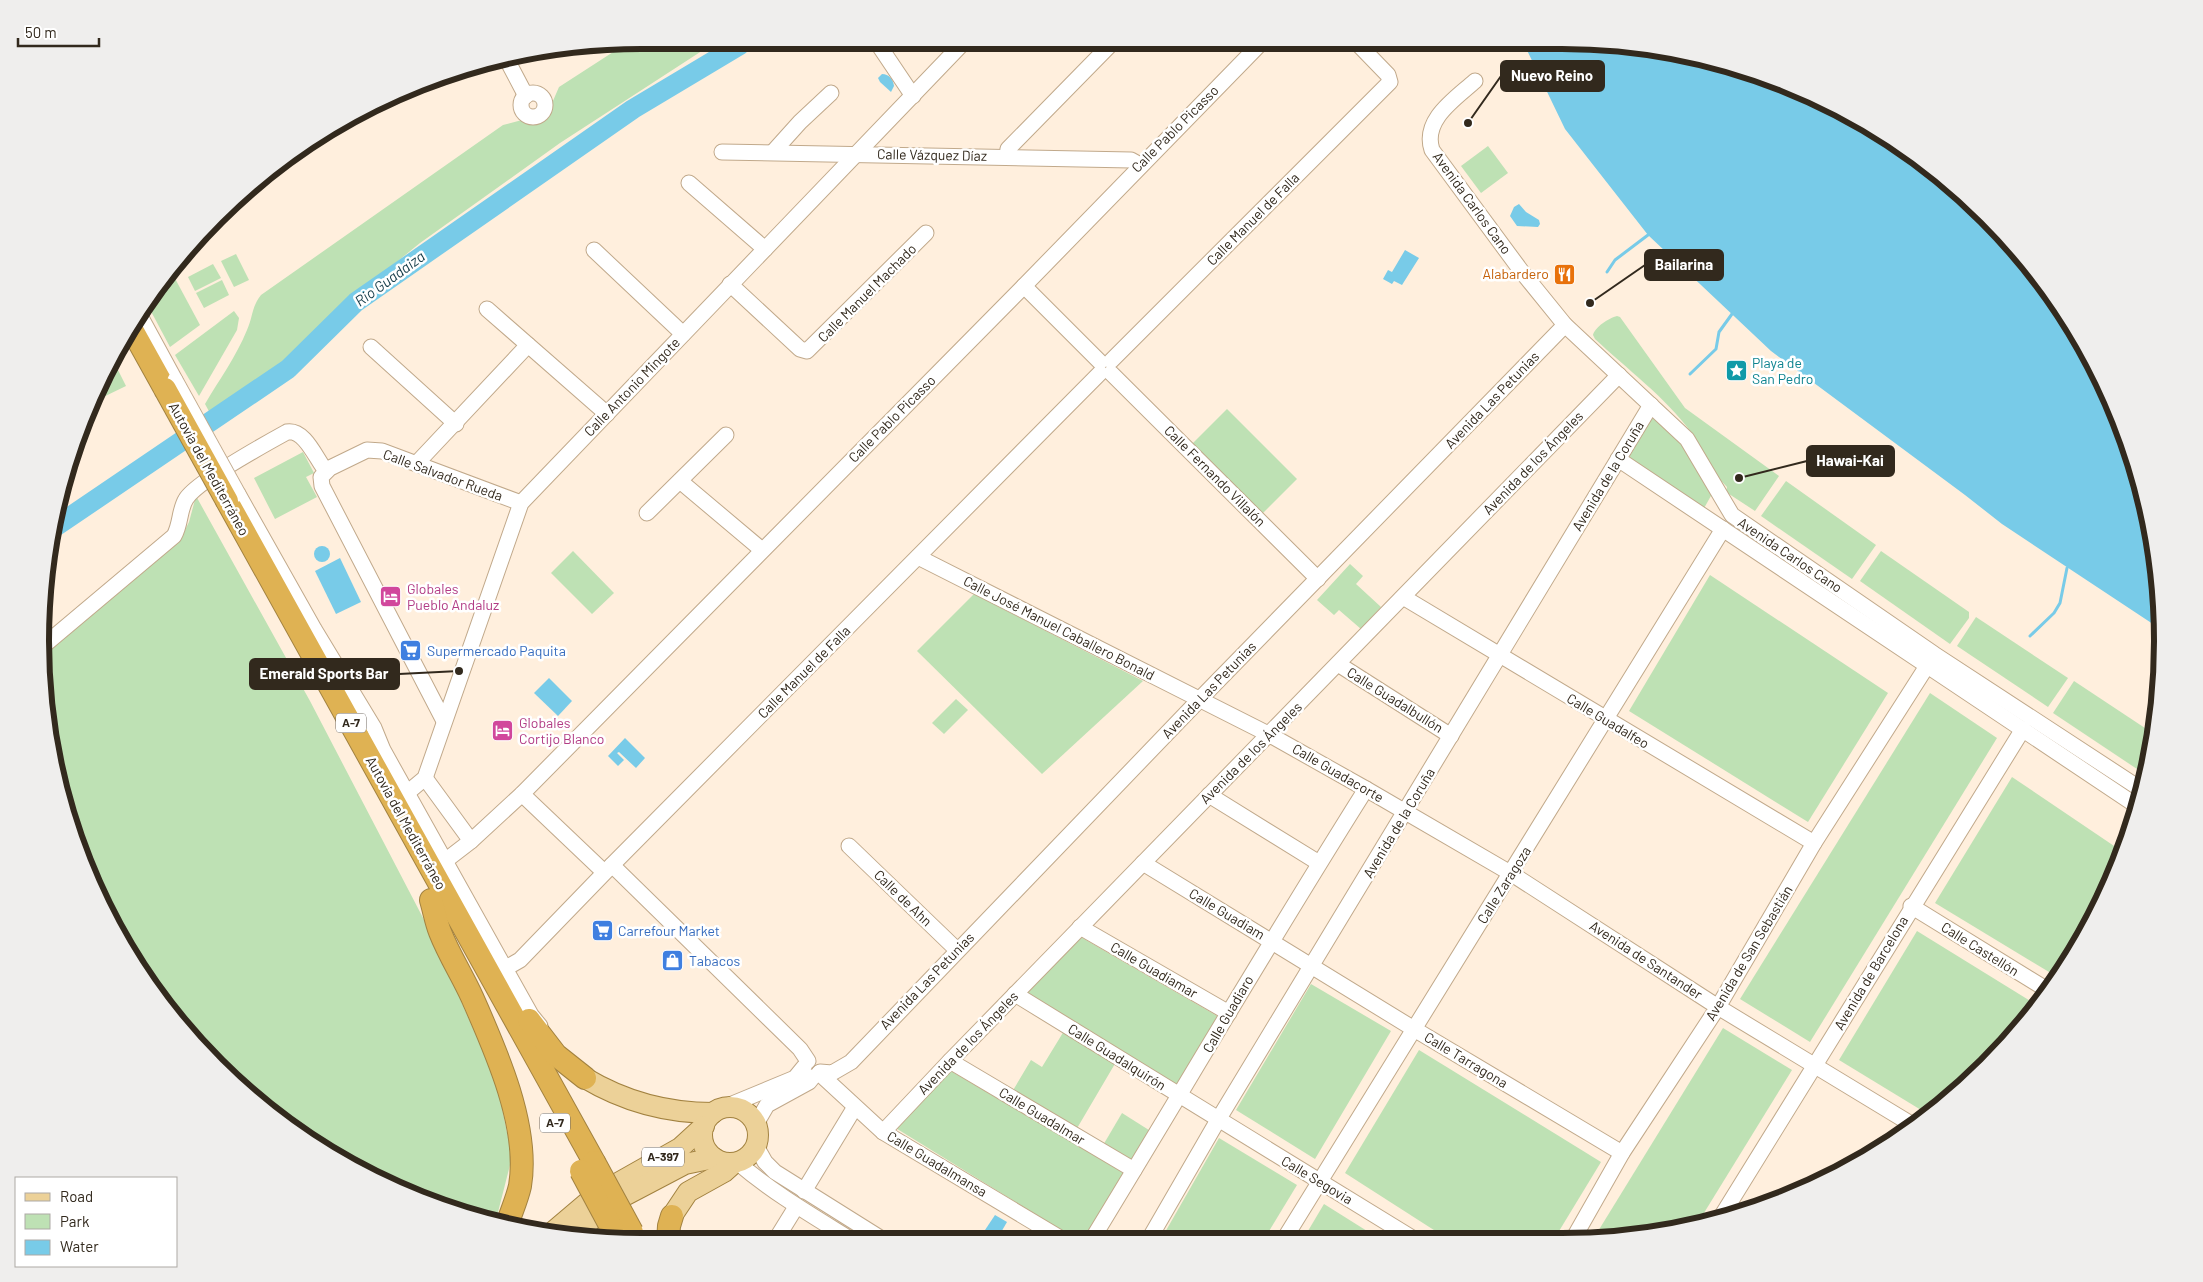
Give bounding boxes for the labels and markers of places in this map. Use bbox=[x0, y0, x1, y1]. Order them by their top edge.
callout: Nuevo Reino bbox=[1501, 61, 1604, 91]
callout: Bailarina bbox=[1645, 250, 1723, 280]
restaurant icon: Alabardero bbox=[1553, 262, 1577, 286]
place label: Alabardero bbox=[1483, 265, 1549, 282]
place label: Playa de San Pedro bbox=[1752, 354, 1813, 387]
place icon: Playa de San Pedro bbox=[1724, 359, 1748, 383]
callout: Hawai-Kai bbox=[1807, 446, 1894, 476]
place label: Globales Pueblo Andaluz bbox=[407, 580, 499, 613]
hotel icon: Globales Pueblo Andaluz bbox=[379, 585, 403, 609]
supermarket icon: Supermercado Paquita bbox=[399, 639, 423, 663]
place label: Supermercado Paquita bbox=[427, 642, 566, 659]
callout: Emerald Sports Bar bbox=[250, 659, 399, 689]
place label: Globales Cortijo Blanco bbox=[519, 714, 604, 747]
hotel icon: Globales Cortijo Blanco bbox=[491, 719, 515, 743]
supermarket icon: Carrefour Market bbox=[590, 919, 614, 943]
place label: Carrefour Market bbox=[618, 922, 720, 939]
shop icon: Tabacos bbox=[661, 949, 685, 973]
place label: Tabacos bbox=[689, 952, 741, 969]

